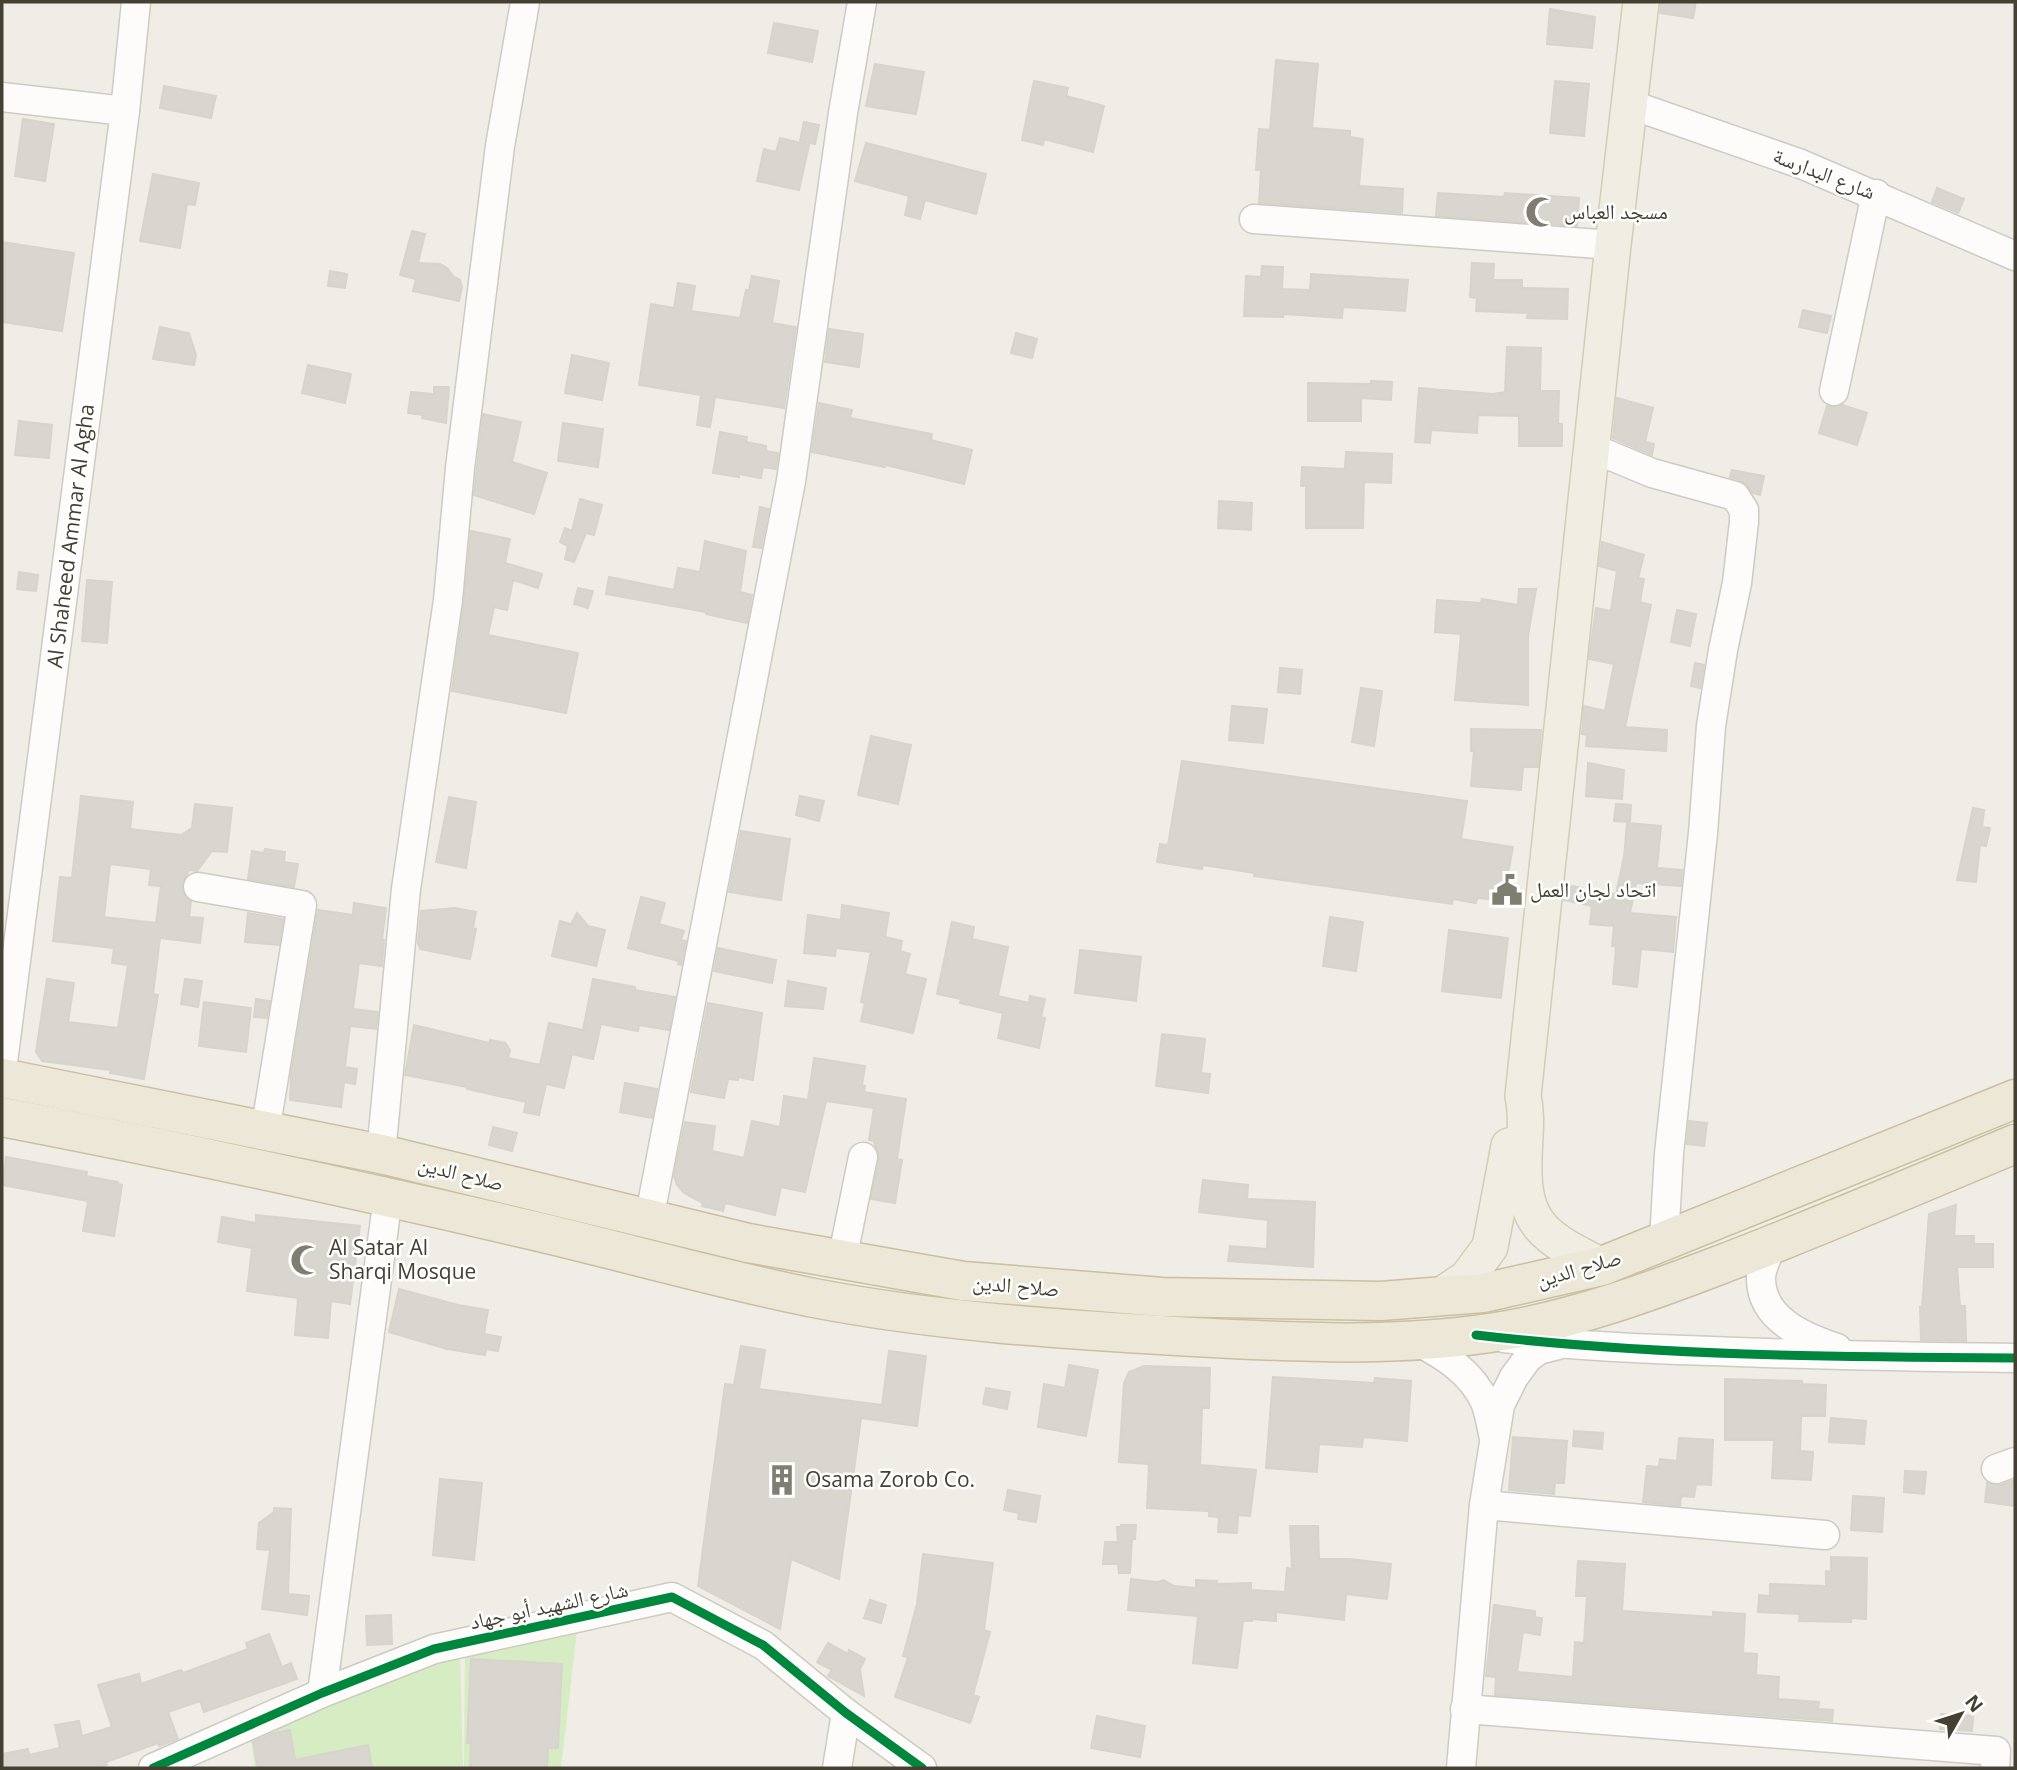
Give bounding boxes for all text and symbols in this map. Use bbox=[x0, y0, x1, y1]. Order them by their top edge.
street label: شارع البدارسة bbox=[1769, 141, 1879, 205]
mosque icon: مسجد العباس bbox=[1524, 195, 1558, 229]
place label: مسجد العباس bbox=[1564, 197, 1668, 225]
street label: Al Shaheed Ammar Al Agha bbox=[40, 402, 100, 670]
public building icon: اتحاد لجان العمل bbox=[1490, 873, 1524, 907]
place label: اتحاد لجان العمل bbox=[1530, 875, 1656, 903]
street label: صلاح الدين bbox=[416, 1149, 507, 1197]
place label: Al Satar Al Sharqi Mosque bbox=[329, 1233, 476, 1285]
mosque icon: Al Satar Al Sharqi Mosque bbox=[289, 1243, 323, 1277]
street label: صلاح الدين bbox=[1533, 1243, 1624, 1293]
street label: صلاح الدين bbox=[972, 1267, 1061, 1303]
building icon: Osama Zorob Co. bbox=[765, 1463, 799, 1497]
place label: Osama Zorob Co. bbox=[805, 1465, 975, 1493]
street label: شارع الشهيد أبو جهاد bbox=[467, 1575, 631, 1635]
north arrow bbox=[1926, 1679, 1996, 1749]
text: N bbox=[1959, 1689, 1989, 1717]

